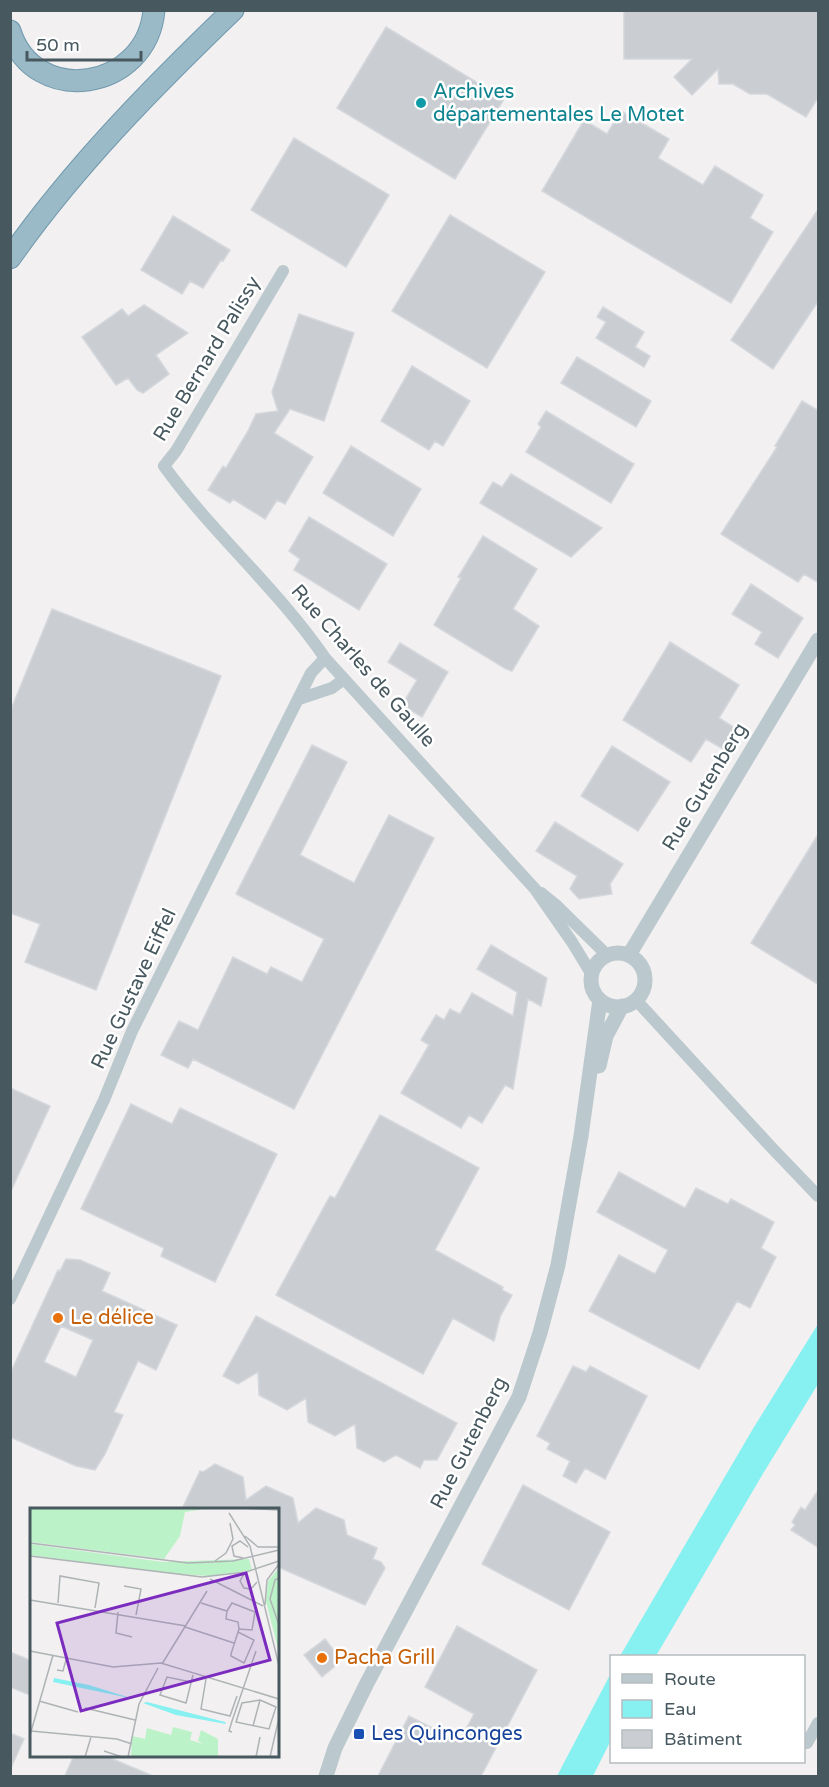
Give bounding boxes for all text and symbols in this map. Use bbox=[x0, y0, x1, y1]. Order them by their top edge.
scale bar bbox=[27, 24, 141, 62]
text: 50 m bbox=[36, 34, 80, 56]
place label: Archives départementales Le Motet bbox=[433, 80, 685, 127]
marker: Archives départementales Le Motet bbox=[414, 96, 428, 110]
street label: Rue Bernard Palissy bbox=[148, 272, 266, 446]
street label: Rue Charles de Gaulle bbox=[286, 580, 440, 752]
street label: Rue Gutenberg bbox=[657, 719, 753, 855]
street label: Rue Gustave Eiffel bbox=[86, 905, 182, 1073]
place label: Le délice bbox=[70, 1306, 154, 1330]
marker: Le délice bbox=[51, 1311, 65, 1325]
street label: Rue Gutenberg bbox=[425, 1373, 513, 1513]
inset map bbox=[30, 1508, 279, 1757]
place label: Pacha Grill bbox=[334, 1646, 435, 1670]
marker: Pacha Grill bbox=[315, 1651, 329, 1665]
legend bbox=[610, 1655, 805, 1763]
text: Route bbox=[664, 1668, 716, 1690]
text: Eau bbox=[664, 1698, 696, 1720]
place label: Les Quinconges bbox=[371, 1722, 523, 1746]
marker: Les Quinconges bbox=[352, 1727, 366, 1741]
text: Bâtiment bbox=[664, 1728, 742, 1750]

